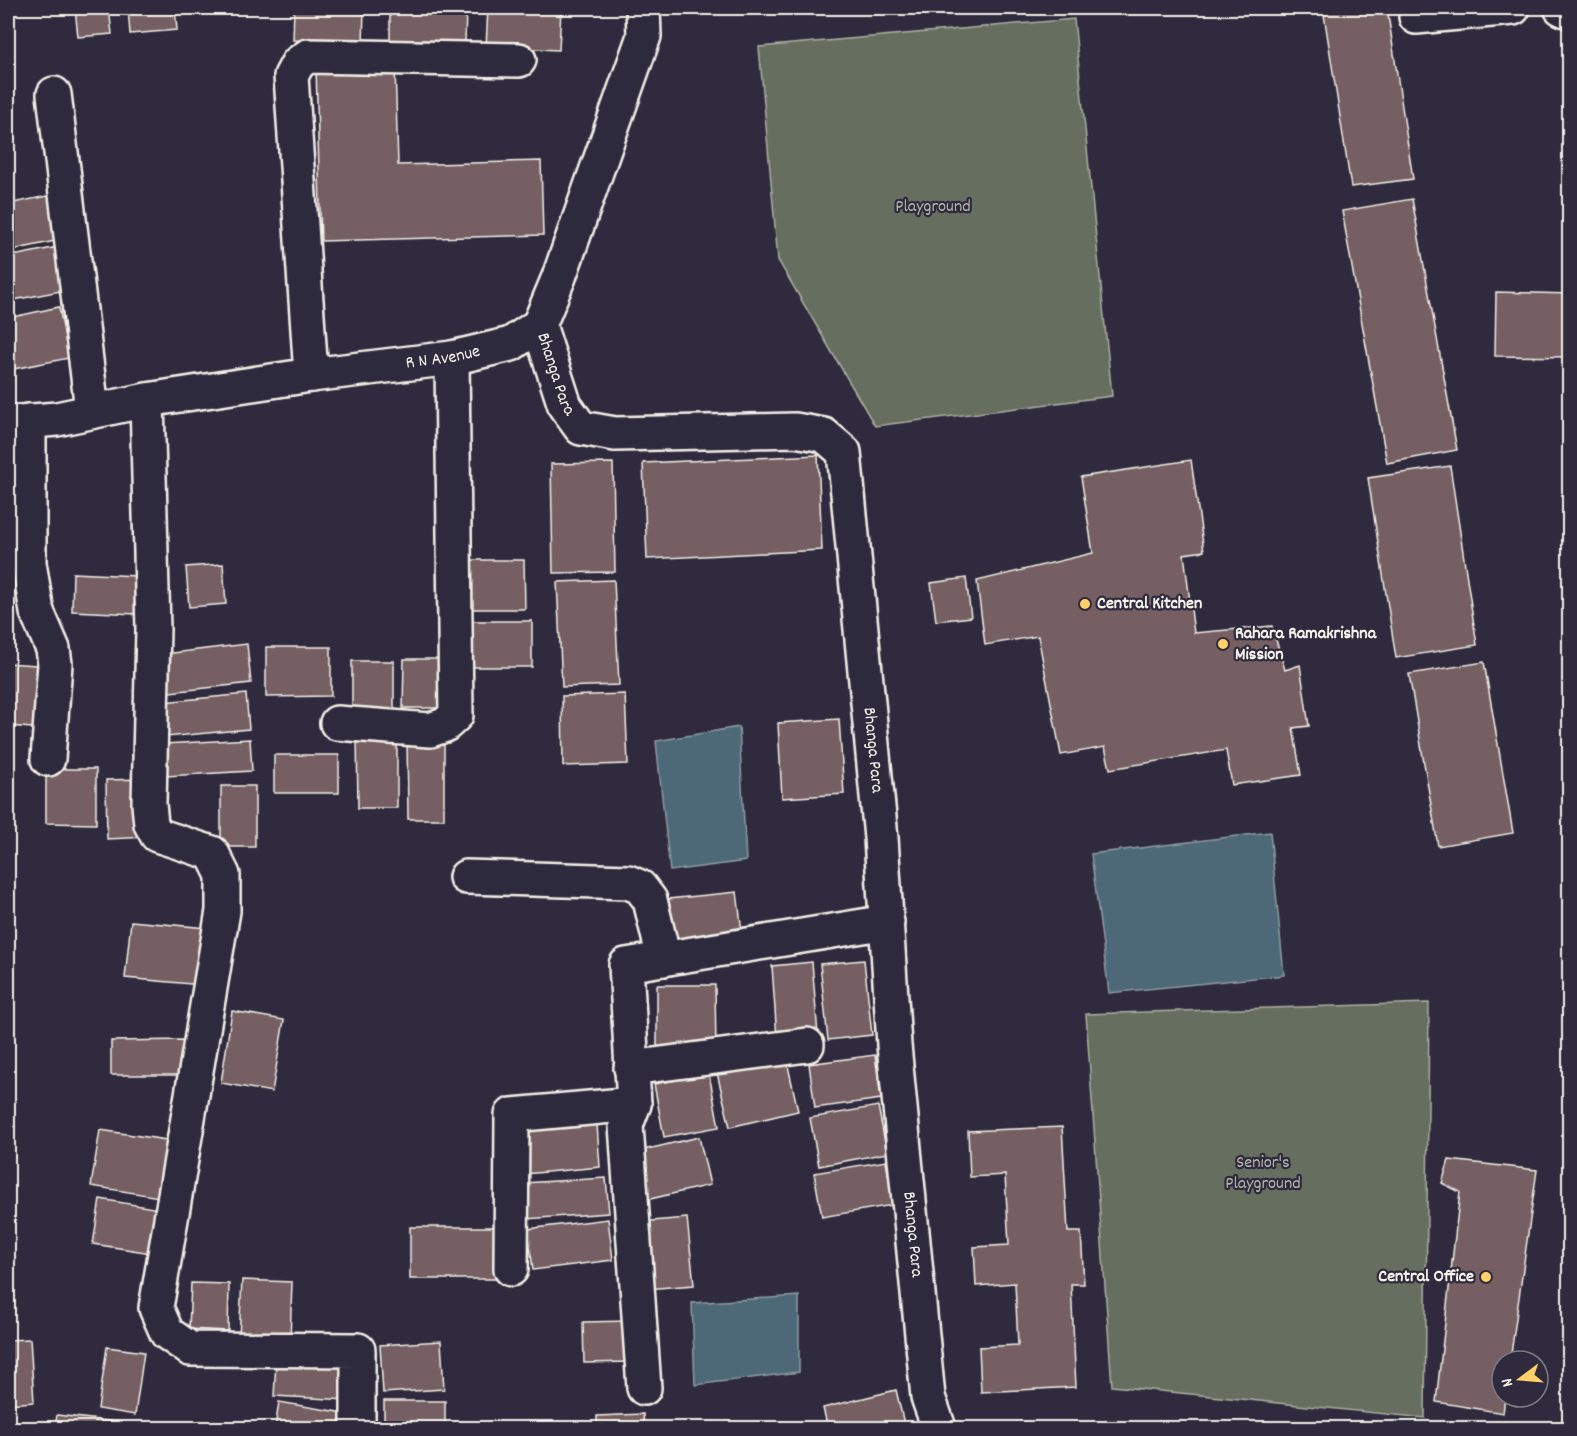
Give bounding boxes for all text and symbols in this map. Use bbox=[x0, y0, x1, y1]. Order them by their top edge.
park label: Playground bbox=[895, 195, 971, 220]
street label: Bhanga Para bbox=[530, 330, 581, 422]
street label: R N Avenue bbox=[404, 339, 483, 376]
place label: Central Kitchen bbox=[1097, 592, 1202, 617]
marker: Central Kitchen bbox=[1078, 597, 1092, 611]
place label: Rahara Ramakrishna Mission bbox=[1235, 622, 1377, 668]
marker: Rahara Ramakrishna Mission bbox=[1216, 637, 1230, 651]
street label: Bhanga Para bbox=[856, 706, 889, 795]
park label: Senior's Playground bbox=[1225, 1151, 1301, 1197]
street label: Bhanga Para bbox=[896, 1191, 929, 1279]
place label: Central Office bbox=[1378, 1265, 1474, 1290]
marker: Central Office bbox=[1479, 1270, 1493, 1284]
north arrow bbox=[1490, 1349, 1550, 1409]
text: N bbox=[1496, 1375, 1520, 1389]

